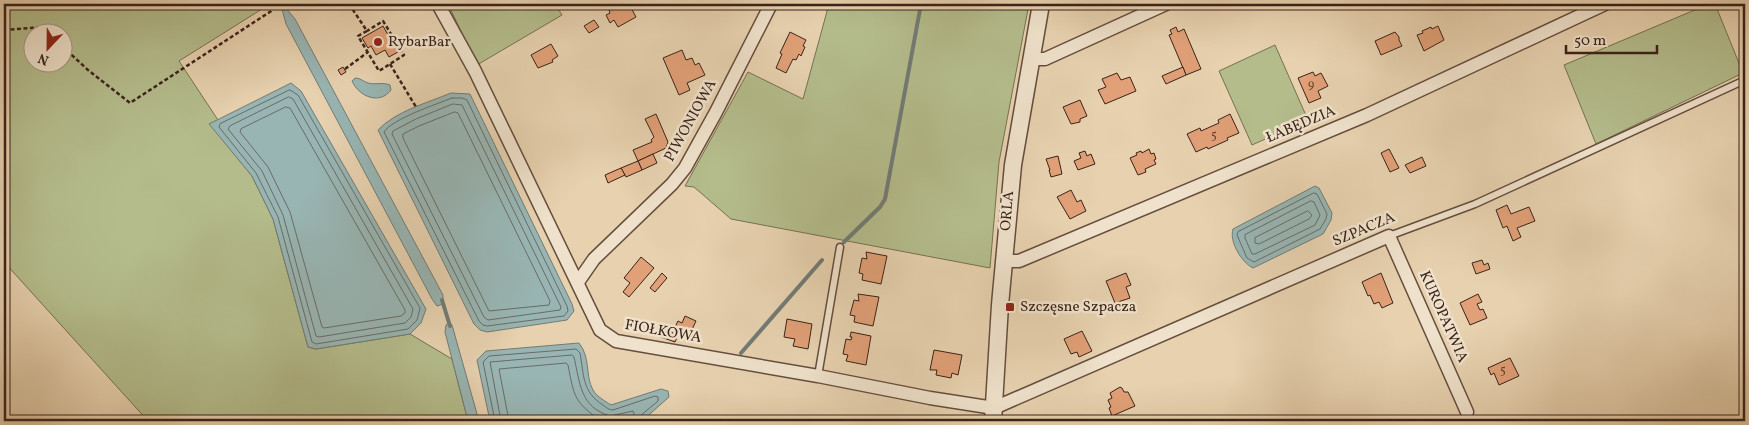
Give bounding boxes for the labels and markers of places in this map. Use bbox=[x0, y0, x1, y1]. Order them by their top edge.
place label: RybarBar bbox=[388, 32, 451, 53]
marker: RybarBar bbox=[372, 36, 384, 48]
place label: Szczęsne Szpacza bbox=[1020, 297, 1136, 318]
marker: Szczęsne Szpacza bbox=[1004, 301, 1016, 313]

